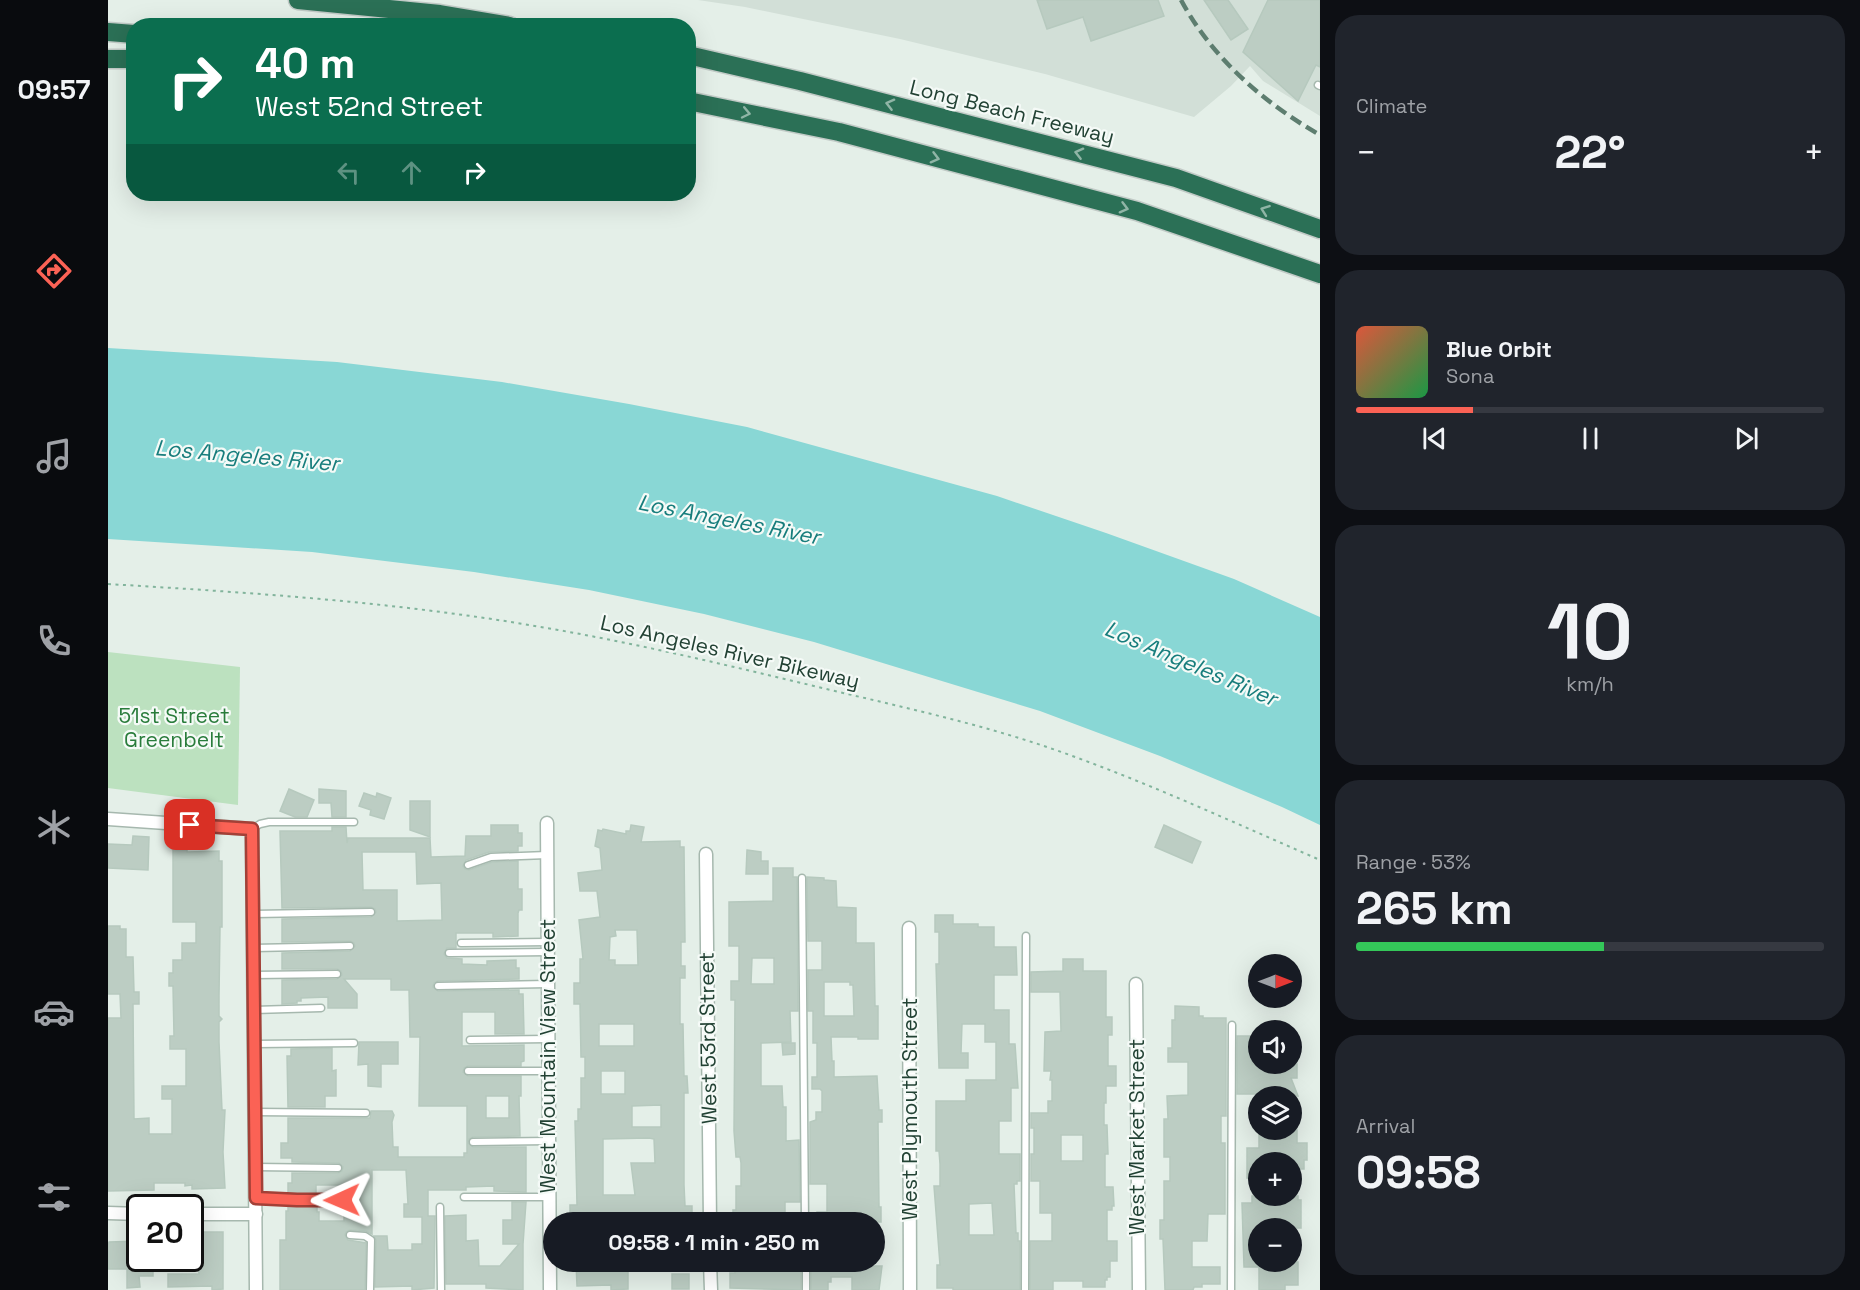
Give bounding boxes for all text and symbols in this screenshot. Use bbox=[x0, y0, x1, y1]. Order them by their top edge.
text: 40 m bbox=[255, 37, 355, 90]
icon: right bbox=[156, 42, 234, 120]
text: 09:57 bbox=[17, 72, 91, 107]
street label: Long Beach Freeway bbox=[907, 73, 1117, 150]
text: West 52nd Street bbox=[255, 89, 483, 124]
text: Climate bbox=[1356, 93, 1427, 119]
one-way arrow bbox=[885, 99, 896, 111]
one-way arrow bbox=[740, 106, 750, 119]
text: 22° bbox=[1554, 124, 1626, 181]
text: − bbox=[1356, 132, 1376, 174]
text: + bbox=[1804, 132, 1824, 174]
one-way arrow bbox=[1074, 148, 1084, 160]
one-way arrow bbox=[930, 150, 940, 163]
icon: left bbox=[332, 156, 365, 189]
icon: ahead bbox=[395, 156, 428, 189]
icon: right bbox=[458, 156, 491, 189]
one-way arrow bbox=[1118, 201, 1129, 213]
one-way arrow bbox=[1260, 204, 1271, 217]
icon: directions bbox=[33, 250, 75, 292]
text: Blue Orbit bbox=[1446, 335, 1552, 363]
text: Sona bbox=[1446, 363, 1494, 389]
icon: previous bbox=[1418, 422, 1451, 455]
icon: pause bbox=[1574, 422, 1607, 455]
icon: next bbox=[1730, 422, 1763, 455]
water label: Los Angeles River bbox=[154, 433, 343, 477]
icon: music bbox=[33, 435, 75, 477]
water label: Los Angeles River bbox=[636, 488, 825, 551]
text: 10 bbox=[1547, 582, 1633, 682]
street label: Los Angeles River Bikeway bbox=[598, 609, 862, 694]
water label: Los Angeles River bbox=[1101, 614, 1284, 713]
icon: phone bbox=[33, 620, 75, 662]
text: km/h bbox=[1566, 671, 1614, 697]
park label: 51st Street Greenbelt bbox=[118, 702, 230, 753]
pin bbox=[164, 799, 215, 850]
icon: climate bbox=[33, 806, 75, 848]
icon: arrive bbox=[173, 808, 206, 841]
text: Range · 53% bbox=[1356, 849, 1471, 875]
text: 265 km bbox=[1356, 880, 1513, 937]
street label: West Mountain View Street bbox=[534, 919, 561, 1193]
street label: West 53rd Street bbox=[692, 952, 723, 1124]
north arrow bbox=[1248, 954, 1302, 1008]
map controls bbox=[1248, 954, 1302, 1272]
icon: car bbox=[33, 991, 75, 1033]
street label: West Plymouth Street bbox=[896, 997, 923, 1221]
button: sound bbox=[1248, 1020, 1302, 1074]
street label: West Market Street bbox=[1123, 1039, 1150, 1235]
button: layers bbox=[1248, 1086, 1302, 1140]
text: Arrival bbox=[1356, 1113, 1415, 1139]
text: 09:58 bbox=[1356, 1144, 1480, 1201]
button: + bbox=[1248, 1152, 1302, 1206]
position arrow bbox=[310, 1168, 374, 1232]
icon: filters bbox=[33, 1176, 75, 1218]
speed limit sign: 20 bbox=[126, 1194, 204, 1272]
button: − bbox=[1248, 1218, 1302, 1272]
text: 09:58 · 1 min · 250 m bbox=[608, 1228, 820, 1256]

